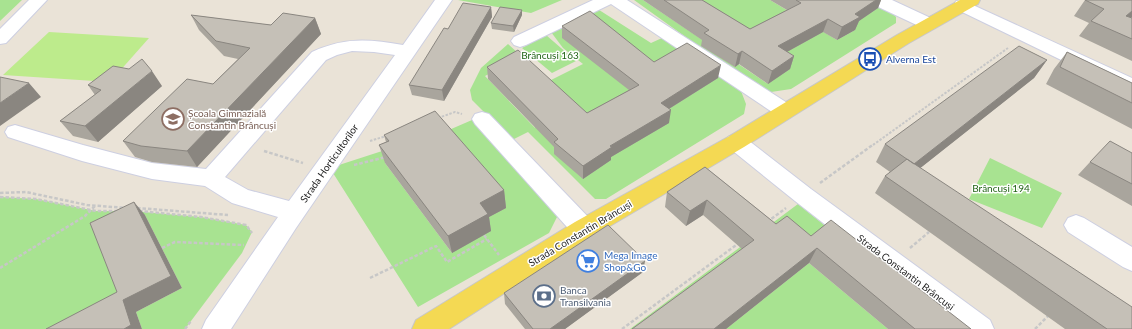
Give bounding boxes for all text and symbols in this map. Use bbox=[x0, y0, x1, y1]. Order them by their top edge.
bus stop icon: Alverna Est bbox=[857, 46, 883, 72]
park label: Brâncuși 163 bbox=[521, 49, 579, 61]
place label: Alverna Est bbox=[886, 53, 936, 65]
school or university icon: Școala Gimnazială Constantin Brâncuși bbox=[160, 106, 186, 132]
place label: Școala Gimnazială Constantin Brâncuși bbox=[188, 107, 276, 131]
street label: Strada Horticultorilor bbox=[297, 121, 361, 205]
park label: Brâncuși 194 bbox=[972, 182, 1030, 194]
street label: Strada Constantin Brâncuși bbox=[526, 197, 634, 269]
street label: Strada Constantin Brâncuși bbox=[855, 232, 957, 312]
supermarket icon: Mega Image Shop&Go bbox=[575, 248, 601, 274]
place label: Mega Image Shop&Go bbox=[604, 249, 657, 273]
bank icon: Banca Transilvania bbox=[531, 283, 557, 309]
place label: Banca Transilvania bbox=[560, 284, 611, 308]

